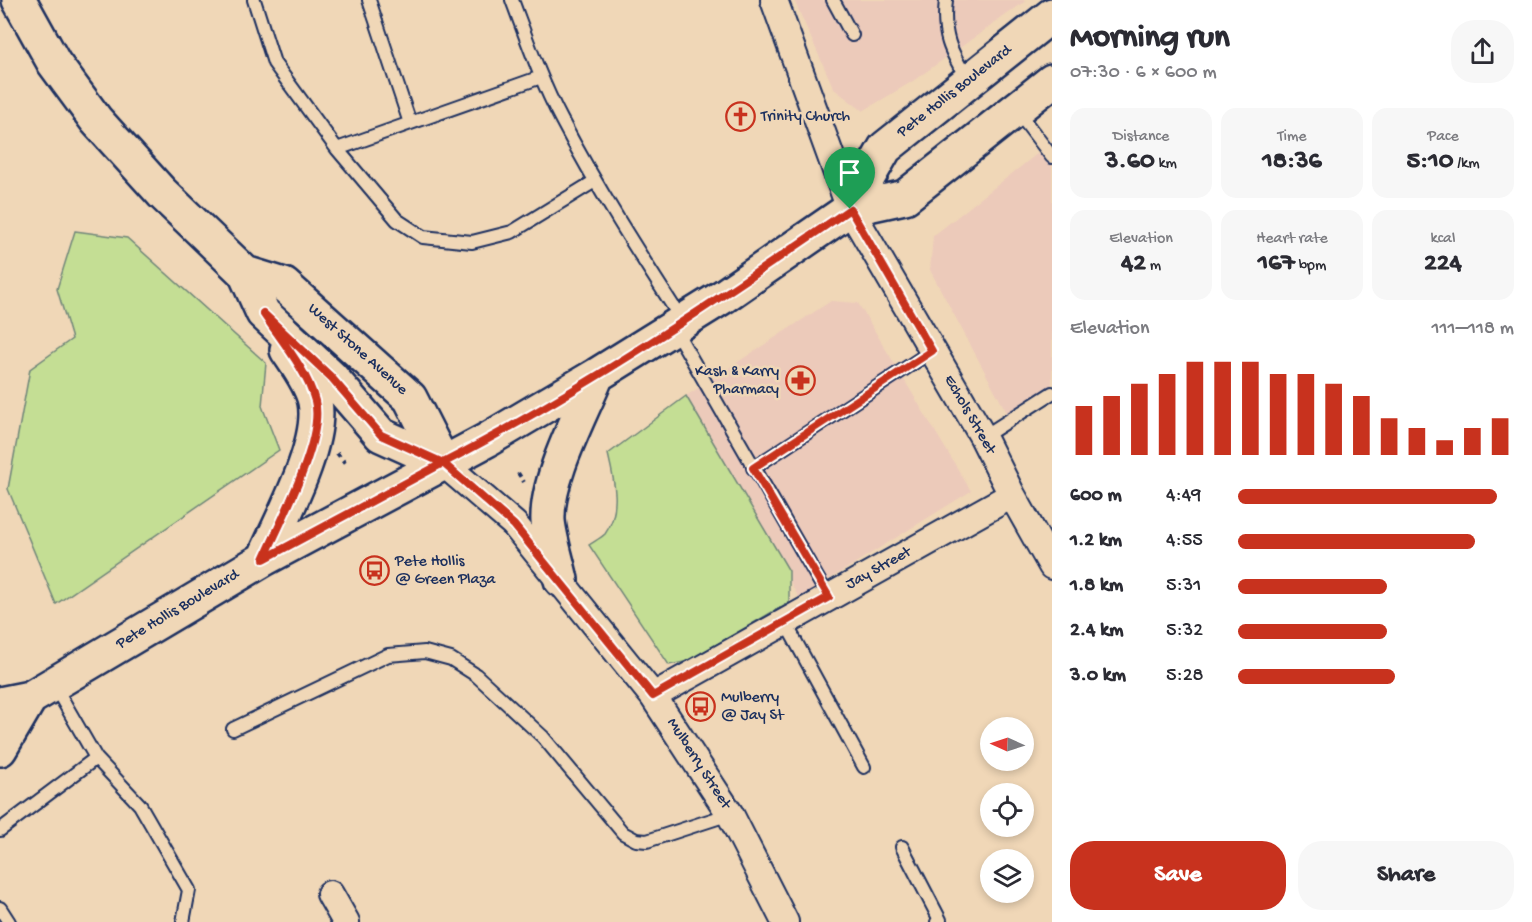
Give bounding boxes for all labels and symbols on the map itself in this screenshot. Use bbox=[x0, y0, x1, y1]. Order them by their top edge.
street label: Pete Hollis Boulevard bbox=[893, 40, 1017, 143]
church icon: Trinity Church bbox=[724, 101, 756, 133]
place label: Trinity Church bbox=[760, 108, 850, 127]
pin bbox=[824, 147, 875, 209]
street label: West Stone Avenue bbox=[303, 300, 412, 400]
place label: Kash & Karry Pharmacy bbox=[695, 363, 779, 400]
pharmacy icon: Kash & Karry Pharmacy bbox=[784, 365, 816, 397]
street label: Echols Street bbox=[939, 372, 1000, 459]
street label: Jay Street bbox=[843, 543, 916, 595]
place label: Pete Hollis @ Green Plaza bbox=[394, 553, 497, 590]
bus stop icon: Pete Hollis @ Green Plaza bbox=[358, 555, 390, 587]
street label: Pete Hollis Boulevard bbox=[112, 565, 244, 655]
place label: Mulberry @ Jay St bbox=[721, 689, 785, 726]
bus stop icon: Mulberry @ Jay St bbox=[684, 691, 716, 723]
street label: Mulberry Street bbox=[662, 715, 735, 814]
north arrow bbox=[980, 717, 1034, 771]

